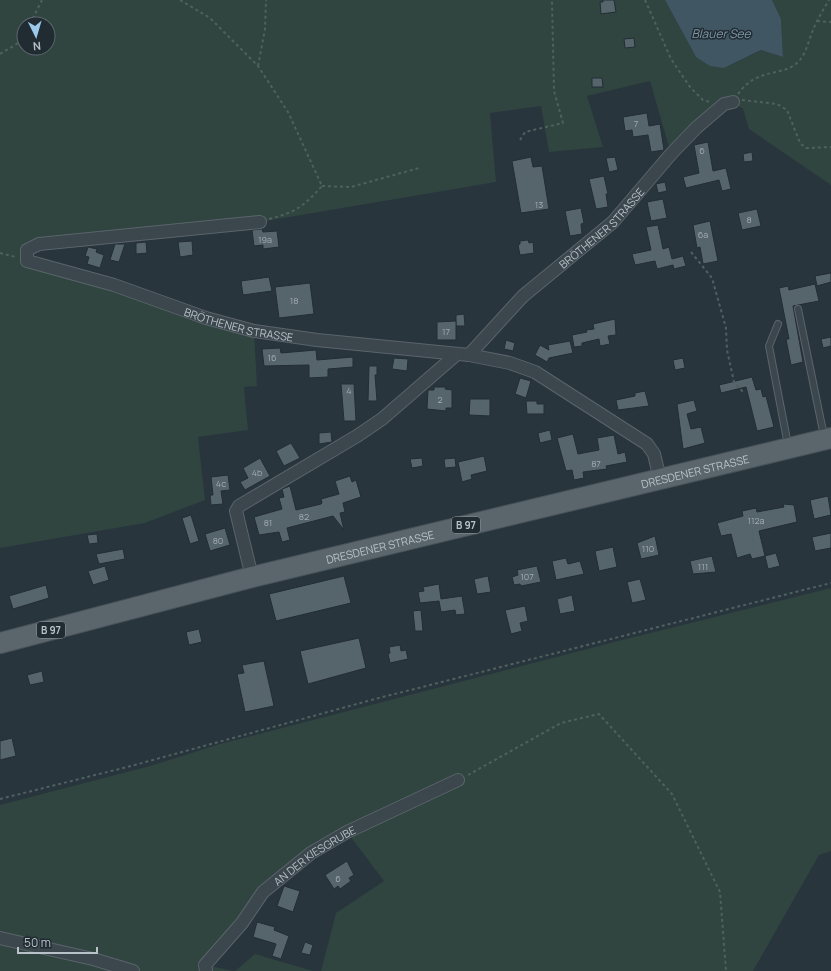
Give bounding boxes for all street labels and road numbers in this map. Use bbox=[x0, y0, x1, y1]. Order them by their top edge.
street label: BRÖTHENER STRASSE bbox=[555, 184, 647, 271]
street label: BRÖTHENER STRASSE bbox=[182, 303, 294, 344]
street label: DRESDENER STRASSE bbox=[639, 450, 751, 491]
road number: B 97 bbox=[452, 517, 480, 533]
street label: DRESDENER STRASSE bbox=[324, 526, 435, 567]
road number: B 97 bbox=[37, 622, 65, 638]
street label: AN DER KIESGRUBE bbox=[270, 822, 358, 888]

